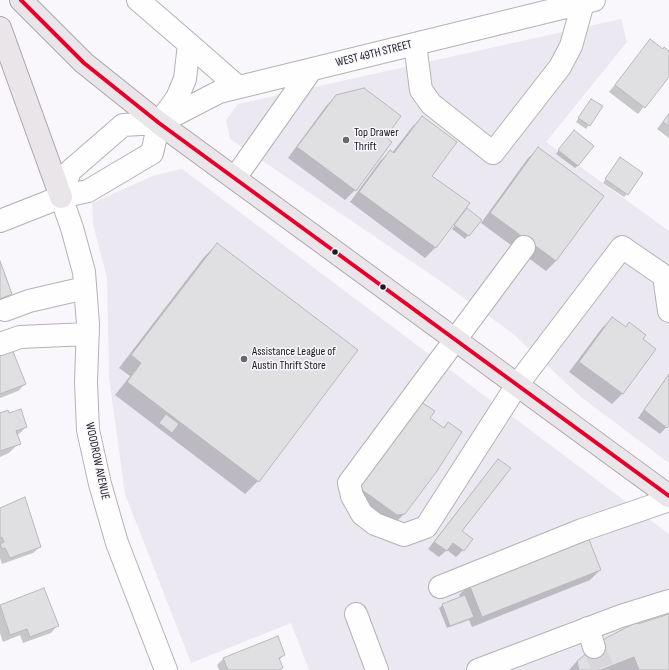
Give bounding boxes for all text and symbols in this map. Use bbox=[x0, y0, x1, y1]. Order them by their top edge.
street label: WEST 49TH STREET bbox=[334, 38, 414, 70]
place label: Top Drawer Thrift bbox=[354, 126, 399, 154]
marker: Top Drawer Thrift bbox=[341, 135, 351, 145]
unlabelled marker bbox=[330, 247, 340, 257]
unlabelled marker bbox=[378, 282, 388, 292]
place label: Assistance League of Austin Thrift Store bbox=[252, 345, 336, 373]
marker: Assistance League of Austin Thrift Store bbox=[239, 354, 249, 364]
street label: WOODROW AVENUE bbox=[82, 421, 112, 501]

